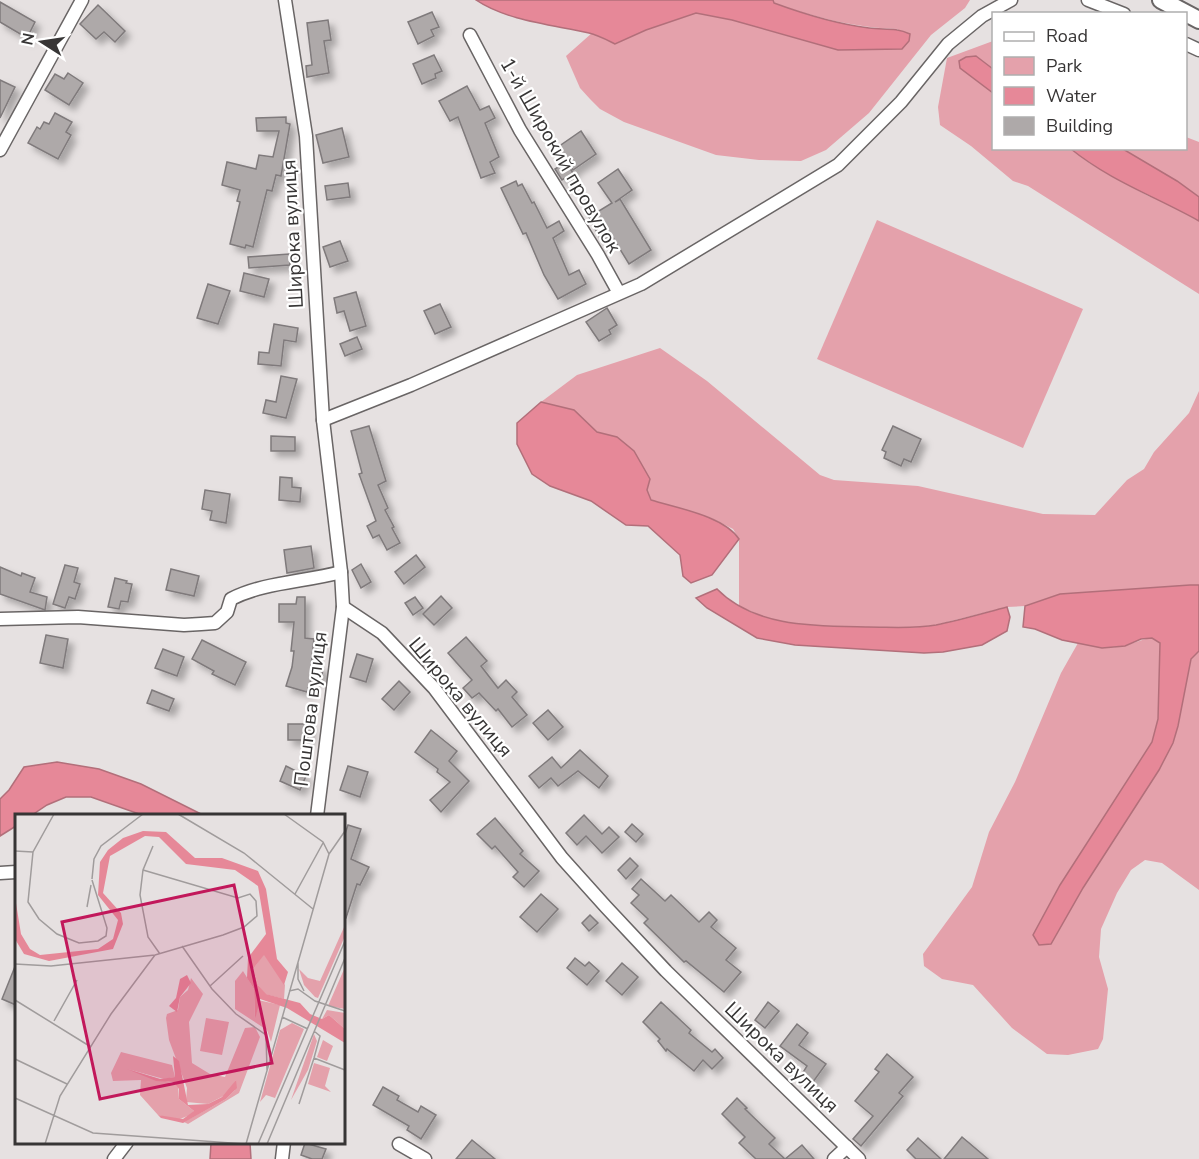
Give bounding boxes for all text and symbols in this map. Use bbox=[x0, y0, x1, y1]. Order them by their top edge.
north arrow bbox=[12, 12, 72, 72]
legend bbox=[992, 12, 1187, 150]
text: Road bbox=[1046, 24, 1088, 48]
text: N bbox=[16, 31, 40, 47]
street label: 1-й Широкий провулок bbox=[494, 53, 628, 258]
text: Park bbox=[1046, 54, 1083, 78]
text: Water bbox=[1046, 84, 1097, 108]
text: Building bbox=[1046, 114, 1113, 138]
street label: Широка вулиця bbox=[275, 159, 310, 309]
street label: Поштова вулиця bbox=[288, 630, 333, 788]
street label: Широка вулиця bbox=[402, 632, 519, 763]
inset map bbox=[15, 814, 345, 1144]
street label: Широка вулиця bbox=[719, 996, 845, 1119]

